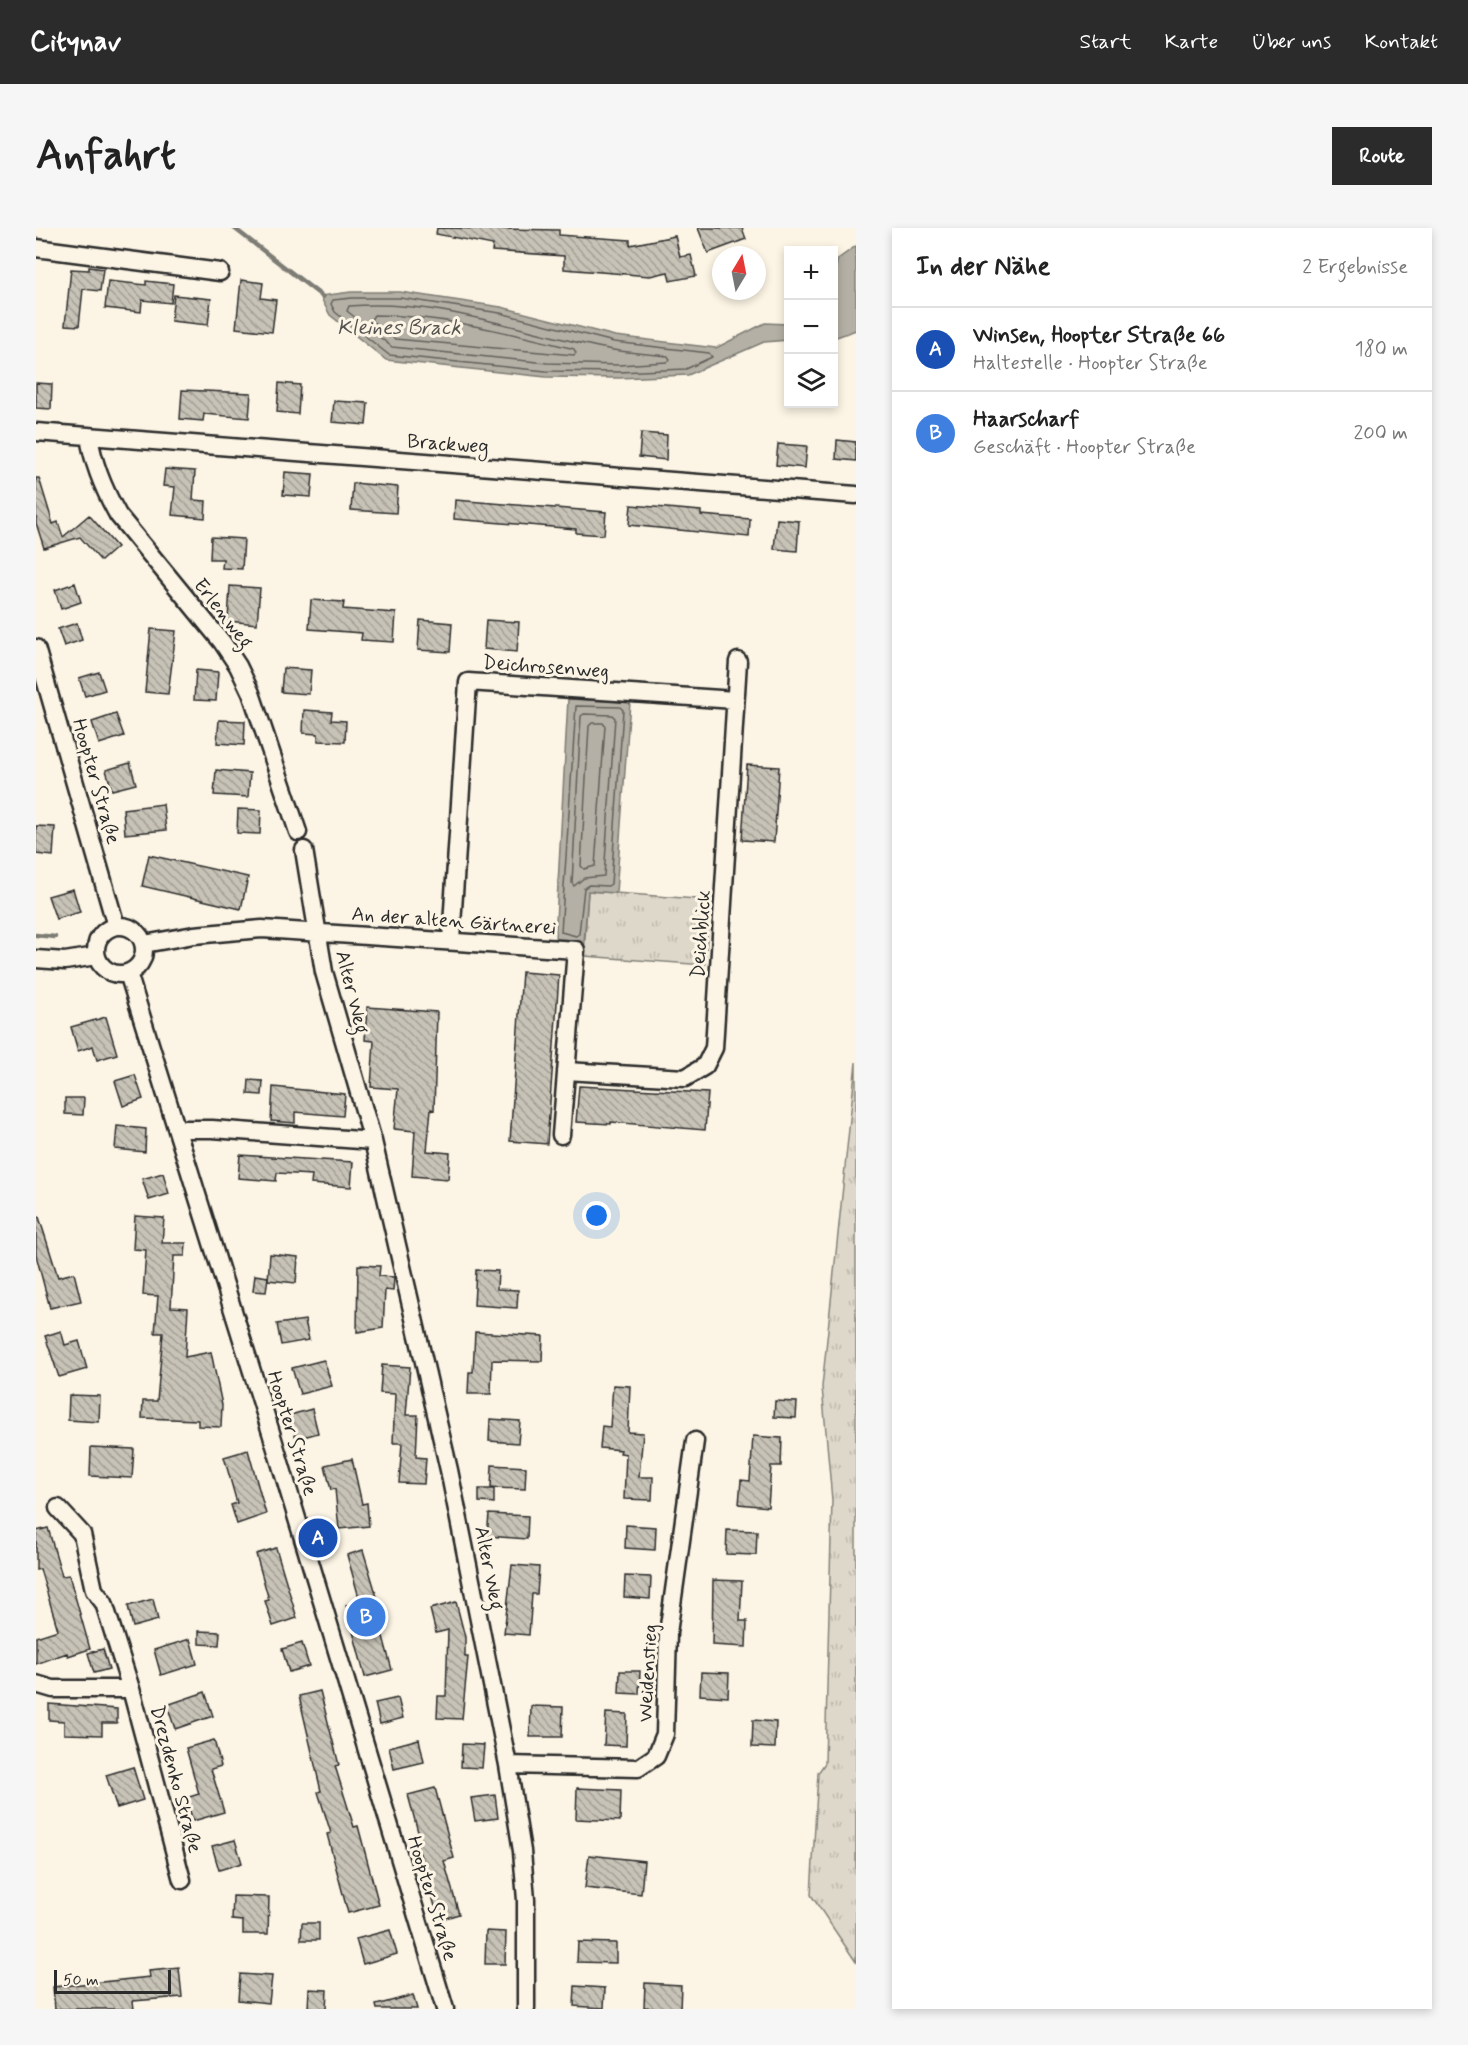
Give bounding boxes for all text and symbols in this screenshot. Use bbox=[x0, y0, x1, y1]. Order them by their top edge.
text: Citynav bbox=[30, 24, 121, 61]
text: Start bbox=[1080, 28, 1132, 56]
text: Karte bbox=[1165, 28, 1218, 56]
text: Über uns bbox=[1251, 28, 1331, 56]
text: Kontakt bbox=[1364, 28, 1438, 56]
button: Route bbox=[1332, 127, 1432, 185]
text: Anfahrt bbox=[36, 129, 176, 184]
north arrow bbox=[712, 246, 766, 300]
map controls bbox=[784, 246, 838, 408]
button: + bbox=[784, 246, 838, 300]
text: In der Nähe bbox=[916, 250, 1050, 284]
text: 2 Ergebnisse bbox=[1302, 254, 1408, 281]
button: − bbox=[784, 300, 838, 354]
water label: Kleines Brack bbox=[337, 314, 461, 342]
text: Winsen, Hoopter Straße 66 bbox=[973, 322, 1225, 350]
text: A bbox=[929, 336, 942, 363]
text: 180 m bbox=[1355, 336, 1408, 363]
text: Haltestelle · Hoopter Straße bbox=[973, 350, 1208, 377]
button: layers bbox=[784, 354, 838, 408]
text: Haarscharf bbox=[973, 406, 1079, 434]
text: B bbox=[929, 420, 942, 447]
text: 200 m bbox=[1353, 420, 1408, 447]
street label: Brackweg bbox=[406, 428, 490, 462]
text: Geschäft · Hoopter Straße bbox=[973, 434, 1196, 461]
street label: Erlenweg bbox=[185, 573, 259, 656]
street label: Deichrosenweg bbox=[482, 650, 610, 685]
street label: Hoopter Straße bbox=[65, 715, 126, 847]
street label: Deichblick bbox=[685, 889, 718, 979]
street label: An der alten Gärtnerei bbox=[351, 901, 557, 942]
street label: Alter Weg bbox=[326, 948, 375, 1038]
your location bbox=[582, 1201, 611, 1230]
street label: Hoopter Straße bbox=[260, 1368, 323, 1499]
pin: A bbox=[298, 1516, 338, 1560]
street label: Alter Weg bbox=[465, 1524, 510, 1613]
pin: B bbox=[346, 1594, 386, 1640]
street label: Weidenstieg bbox=[632, 1623, 665, 1723]
street label: Drezdenko Straße bbox=[143, 1703, 208, 1856]
street label: Hoopter Straße bbox=[400, 1833, 463, 1964]
scale bar bbox=[54, 1967, 171, 1994]
text: 50 m bbox=[63, 1970, 99, 1991]

